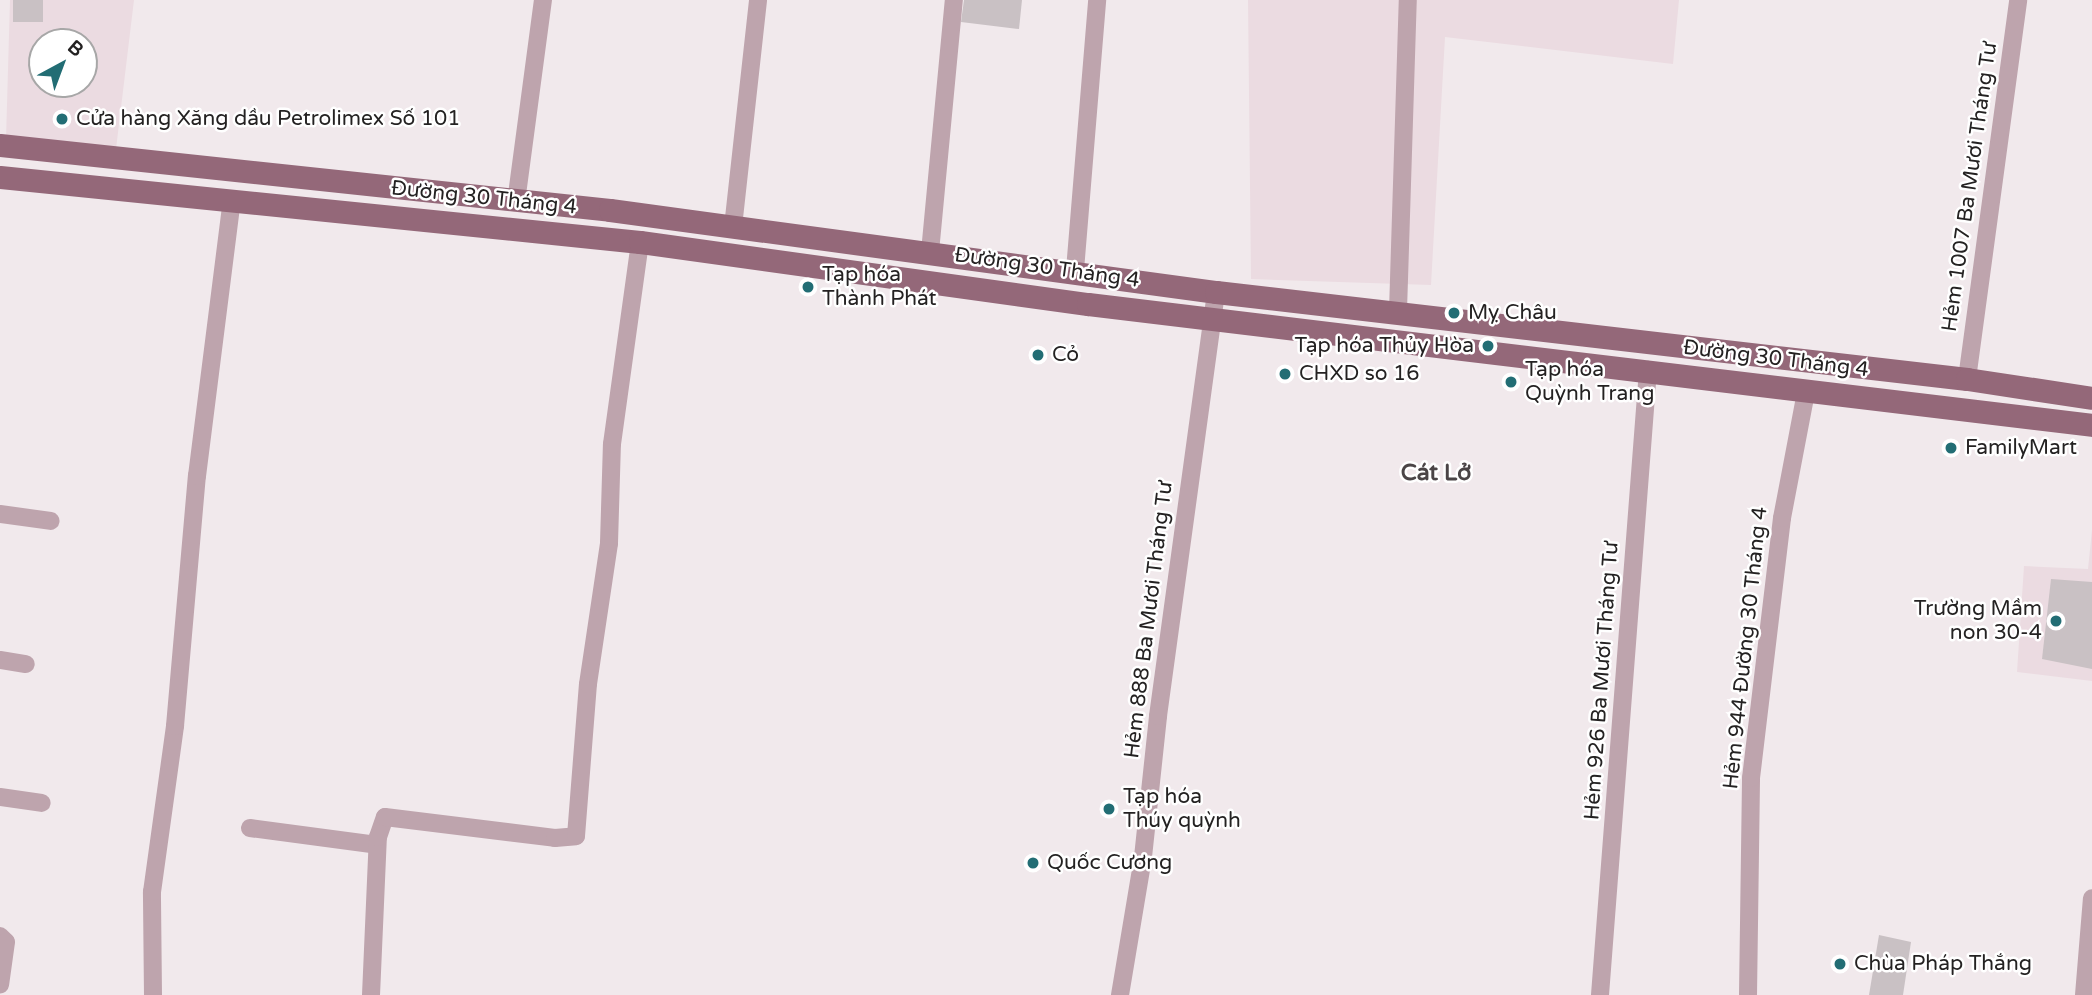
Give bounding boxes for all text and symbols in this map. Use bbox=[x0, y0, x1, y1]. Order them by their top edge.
north arrow bbox=[28, 28, 98, 98]
text: B bbox=[63, 36, 88, 61]
street label: Hẻm 1007 Ba Mươi Tháng Tư bbox=[1937, 41, 2003, 333]
place label: Cửa hàng Xăng dầu Petrolimex Số 101 bbox=[76, 106, 460, 132]
marker: Cửa hàng Xăng dầu Petrolimex Số 101 bbox=[54, 111, 70, 127]
street label: Đường 30 Tháng 4 bbox=[390, 176, 578, 220]
street label: Đường 30 Tháng 4 bbox=[953, 243, 1141, 293]
place label: Tạp hóa Thành Phát bbox=[822, 262, 937, 312]
marker: Tạp hóa Thành Phát bbox=[800, 279, 816, 295]
place label: Mỵ Châu bbox=[1468, 300, 1557, 326]
marker: Mỵ Châu bbox=[1446, 305, 1462, 321]
place label: Tạp hóa Thủy Hòa bbox=[1295, 333, 1474, 359]
street label: Đường 30 Tháng 4 bbox=[1682, 335, 1870, 383]
marker: Tạp hóa Thủy Hòa bbox=[1480, 338, 1496, 354]
place label: Cỏ bbox=[1052, 342, 1079, 368]
marker: Cỏ bbox=[1030, 347, 1046, 363]
place label: Tạp hóa Quỳnh Trang bbox=[1525, 357, 1654, 407]
place label: CHXD so 16 bbox=[1299, 361, 1419, 387]
marker: CHXD so 16 bbox=[1277, 366, 1293, 382]
marker: Tạp hóa Quỳnh Trang bbox=[1503, 374, 1519, 390]
place label: FamilyMart bbox=[1965, 435, 2077, 461]
marker: FamilyMart bbox=[1943, 440, 1959, 456]
district label: Cát Lở bbox=[1401, 459, 1471, 487]
street label: Hẻm 888 Ba Mươi Tháng Tư bbox=[1120, 480, 1178, 760]
street label: Hẻm 944 Đường 30 Tháng 4 bbox=[1719, 505, 1773, 791]
street label: Hẻm 926 Ba Mươi Tháng Tư bbox=[1580, 541, 1624, 821]
place label: Trường Mầm non 30-4 bbox=[1914, 596, 2042, 646]
marker: Trường Mầm non 30-4 bbox=[2048, 613, 2064, 629]
place label: Tạp hóa Thúy quỳnh bbox=[1123, 784, 1241, 834]
marker: Tạp hóa Thúy quỳnh bbox=[1101, 801, 1117, 817]
place label: Quốc Cương bbox=[1047, 850, 1172, 876]
marker: Quốc Cương bbox=[1025, 855, 1041, 871]
place label: Chùa Pháp Thắng bbox=[1854, 951, 2032, 977]
marker: Chùa Pháp Thắng bbox=[1832, 956, 1848, 972]

